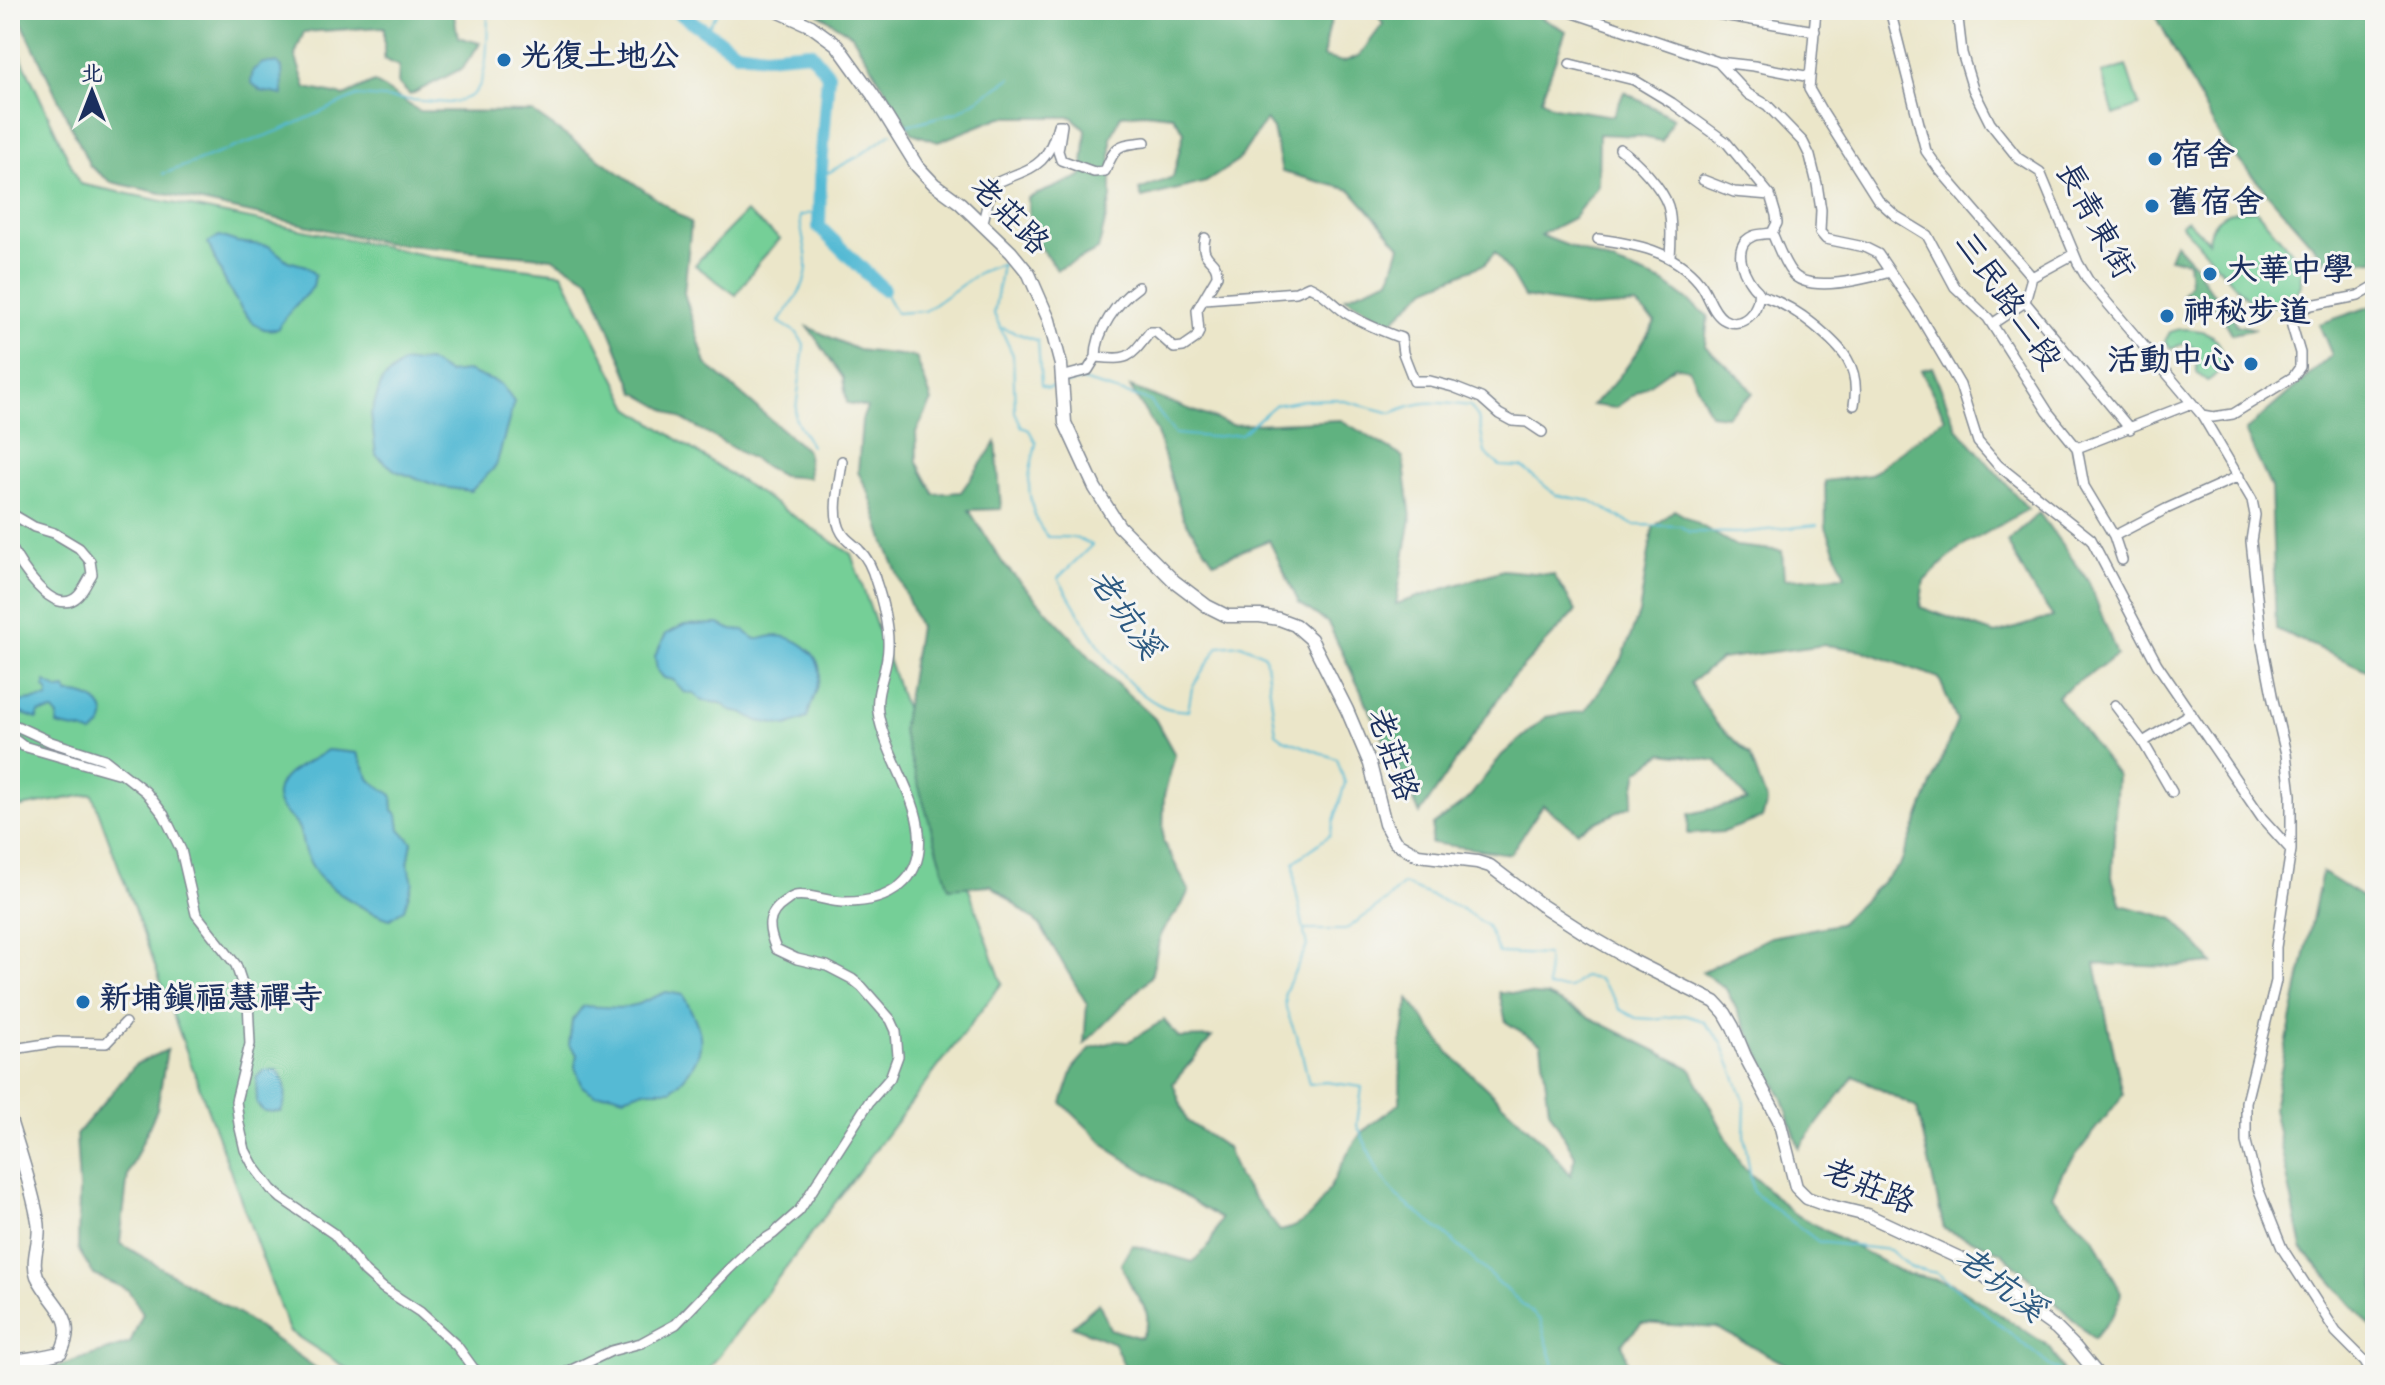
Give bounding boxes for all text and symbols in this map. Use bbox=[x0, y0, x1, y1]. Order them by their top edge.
place label: 光復土地公 bbox=[520, 37, 680, 83]
marker: 光復土地公 bbox=[495, 51, 513, 69]
north arrow bbox=[52, 52, 132, 132]
text: 北 bbox=[81, 60, 103, 91]
place label: 宿舍 bbox=[2171, 136, 2235, 182]
marker: 宿舍 bbox=[2146, 150, 2164, 168]
street label: 長青東街 bbox=[2041, 155, 2143, 289]
street label: 老莊路 bbox=[957, 168, 1057, 268]
place label: 舊宿舍 bbox=[2168, 183, 2264, 229]
marker: 舊宿舍 bbox=[2143, 197, 2161, 215]
street label: 三民路二段 bbox=[1940, 224, 2070, 382]
place label: 大華中學 bbox=[2226, 251, 2354, 297]
marker: 大華中學 bbox=[2201, 265, 2219, 283]
place label: 神秘步道 bbox=[2183, 293, 2311, 339]
marker: 神秘步道 bbox=[2158, 307, 2176, 325]
place label: 活動中心 bbox=[2107, 341, 2235, 387]
marker: 活動中心 bbox=[2242, 355, 2260, 373]
water label: 老坑溪 bbox=[1073, 560, 1172, 673]
street label: 老莊路 bbox=[1352, 703, 1426, 809]
place label: 新埔鎮福慧禪寺 bbox=[99, 979, 323, 1025]
marker: 新埔鎮福慧禪寺 bbox=[74, 993, 92, 1011]
street label: 老莊路 bbox=[1815, 1151, 1921, 1229]
water label: 老坑溪 bbox=[1943, 1237, 2055, 1338]

